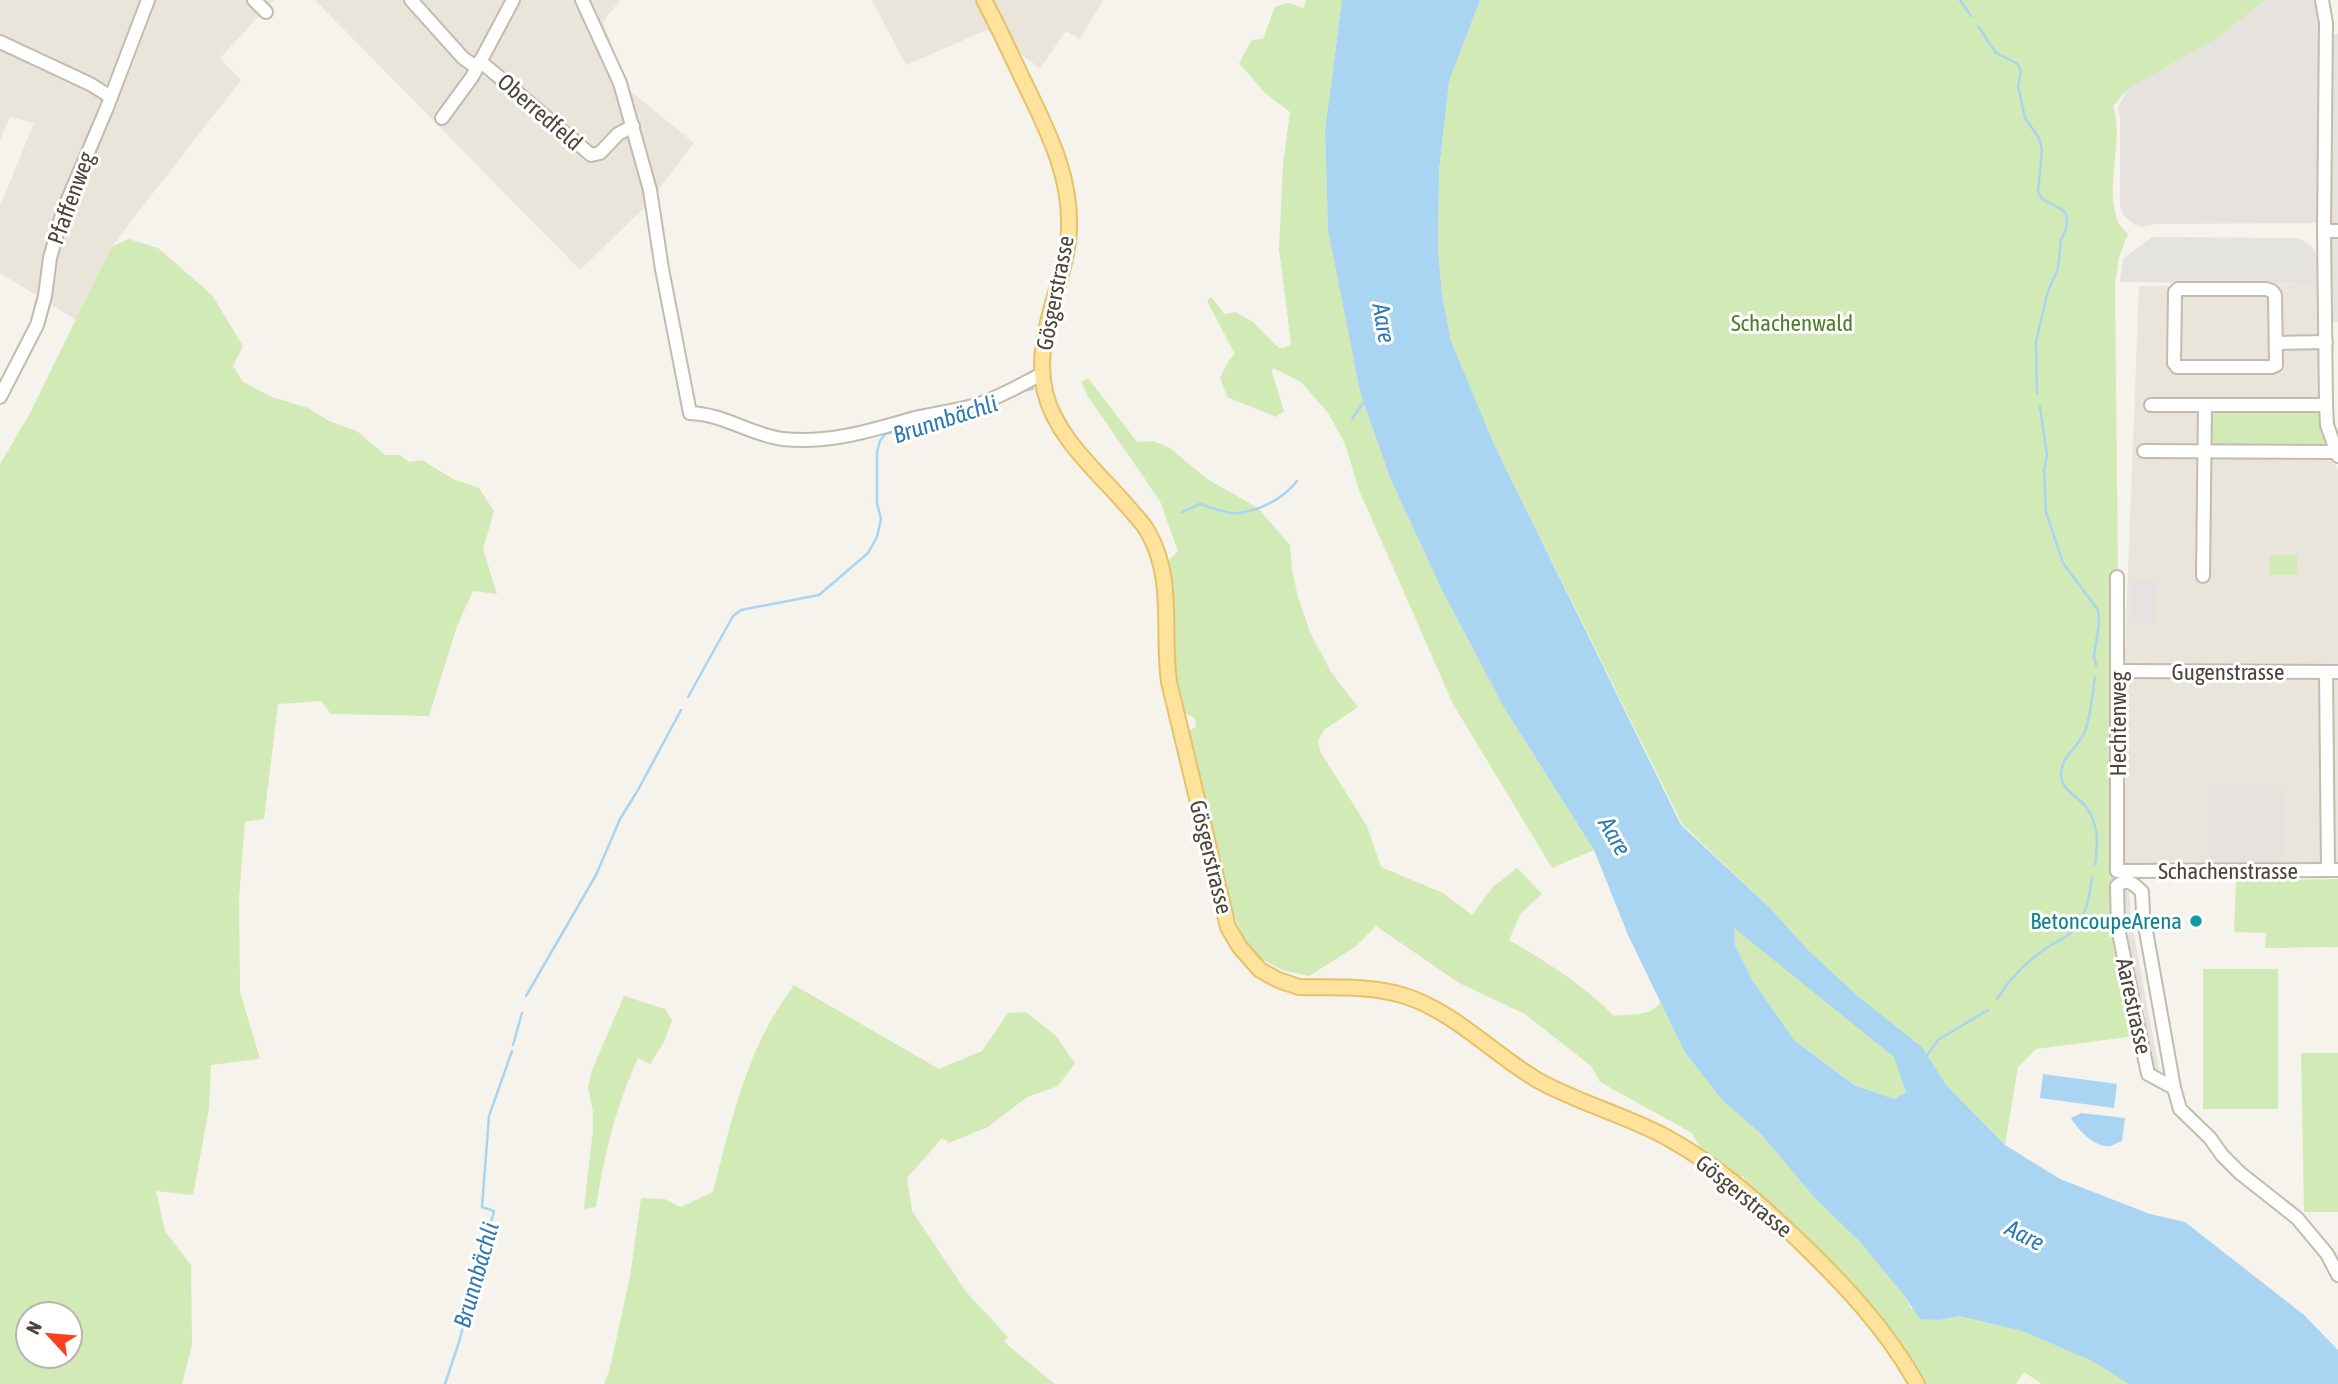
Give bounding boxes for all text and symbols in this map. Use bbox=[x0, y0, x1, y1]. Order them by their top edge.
street label: Oberredfeld bbox=[493, 68, 587, 156]
street label: Pfaffenweg bbox=[42, 148, 100, 248]
street label: Gösgerstrasse bbox=[1031, 233, 1079, 353]
water label: Aare bbox=[1367, 300, 1401, 345]
park label: Schachenwald bbox=[1731, 310, 1853, 336]
water label: Brunnbächli bbox=[889, 389, 1001, 449]
street label: Gugenstrasse bbox=[2172, 659, 2284, 685]
street label: Hechtenweg bbox=[2105, 671, 2131, 777]
street label: Gösgerstrasse bbox=[1184, 797, 1238, 917]
water label: Aare bbox=[1593, 811, 1637, 860]
street label: Schachenstrasse bbox=[2158, 858, 2298, 884]
place label: BetoncoupeArena bbox=[2030, 908, 2182, 934]
marker: BetoncoupeArena bbox=[2188, 913, 2204, 929]
street label: Aarestrasse bbox=[2111, 956, 2157, 1056]
street label: Gösgerstrasse bbox=[1691, 1149, 1797, 1243]
water label: Aare bbox=[2000, 1213, 2049, 1256]
water label: Brunnbächli bbox=[448, 1219, 504, 1331]
north arrow bbox=[14, 1300, 84, 1370]
text: N bbox=[21, 1318, 46, 1337]

